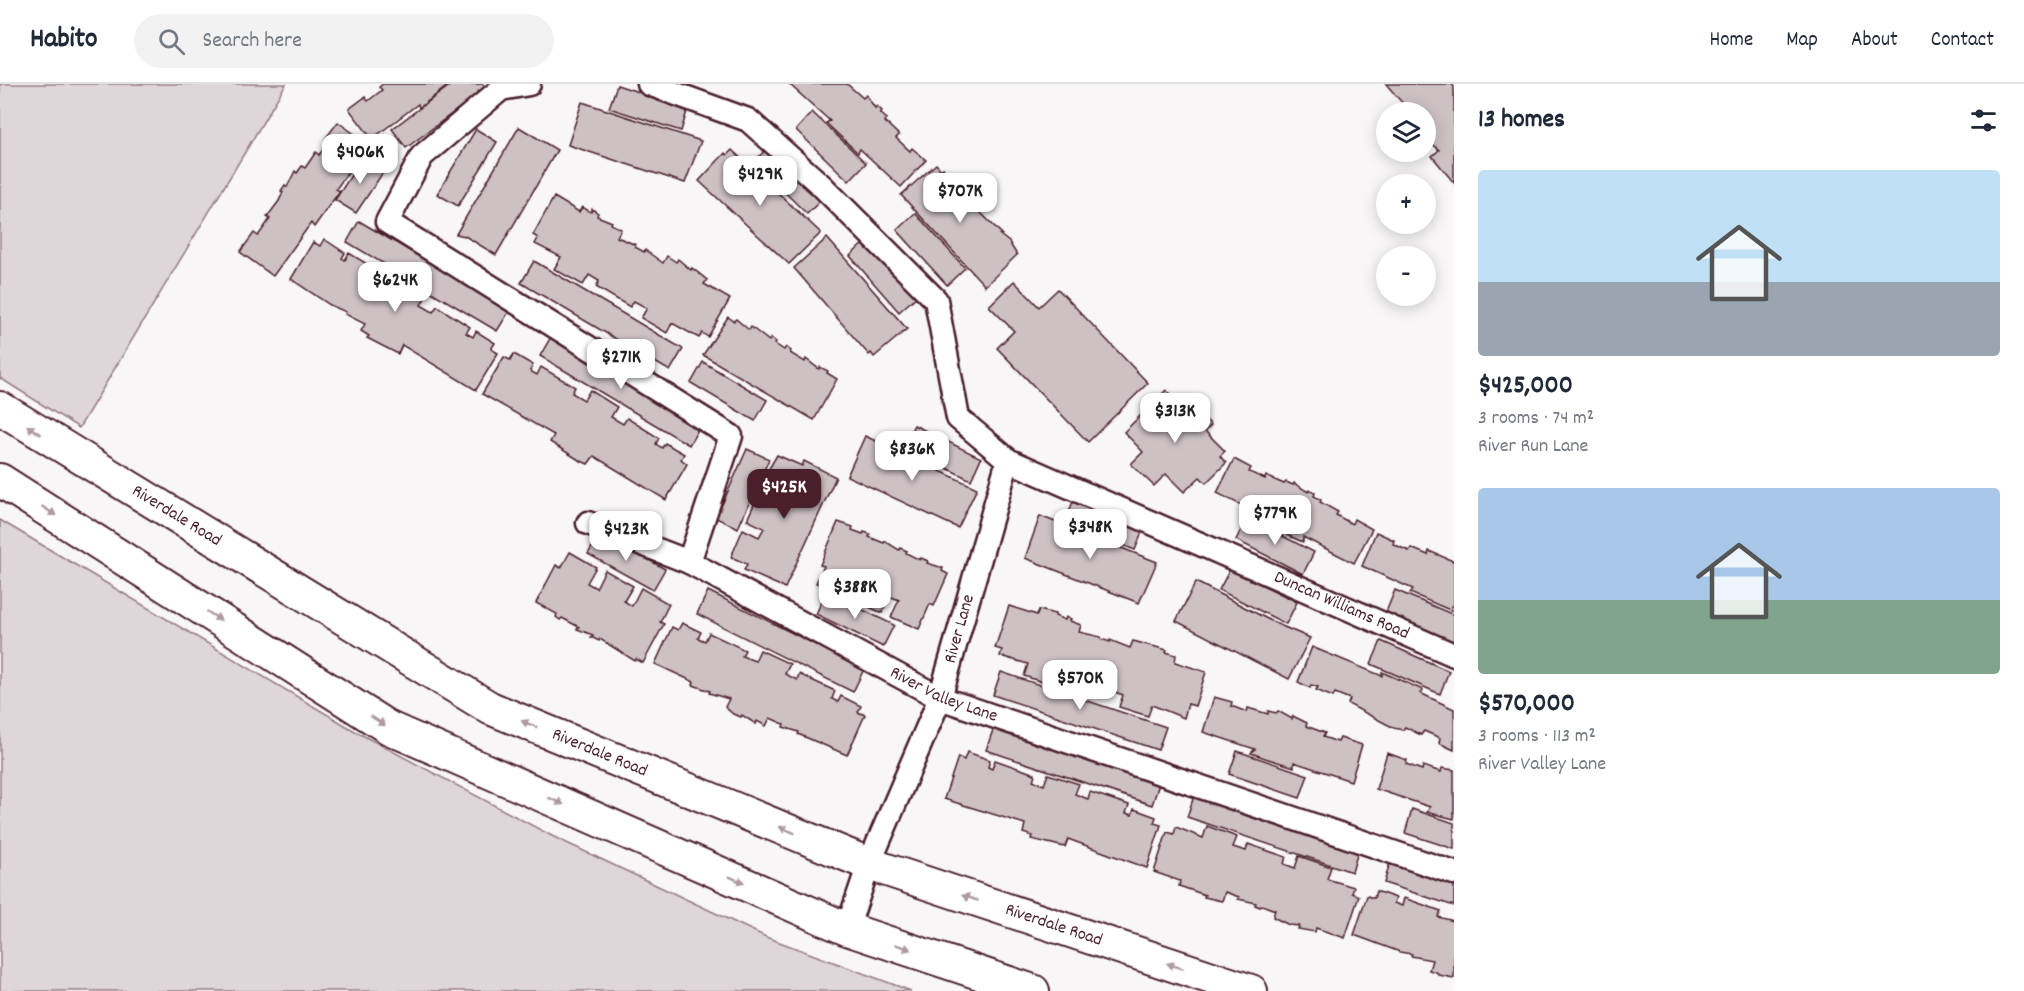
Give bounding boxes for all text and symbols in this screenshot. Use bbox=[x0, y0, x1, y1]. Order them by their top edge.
search box bbox=[134, 14, 554, 68]
text: Habito bbox=[30, 21, 98, 61]
icon: search bbox=[155, 25, 188, 58]
text: Search here bbox=[203, 26, 302, 57]
text: Home bbox=[1709, 26, 1753, 56]
text: Map bbox=[1786, 26, 1818, 56]
text: About bbox=[1851, 26, 1898, 56]
text: Contact bbox=[1931, 26, 1994, 56]
map controls bbox=[1376, 102, 1436, 306]
button: layers bbox=[1376, 102, 1436, 162]
text: 13 homes bbox=[1478, 102, 1565, 139]
icon: filters bbox=[1967, 104, 2000, 137]
pin: $406K bbox=[318, 134, 402, 185]
text: $406K bbox=[336, 139, 384, 167]
pin: $429K bbox=[718, 156, 802, 207]
text: $429K bbox=[737, 161, 783, 189]
pin: $707K bbox=[918, 173, 1002, 224]
button: + bbox=[1376, 174, 1436, 234]
text: $707K bbox=[937, 178, 983, 206]
icon: home bbox=[1685, 209, 1793, 317]
button: − bbox=[1376, 246, 1436, 306]
pin: $624K bbox=[353, 262, 437, 313]
text: $624K bbox=[372, 267, 418, 295]
pin: $271K bbox=[579, 339, 663, 390]
text: $271K bbox=[601, 344, 641, 372]
text: $425,000 bbox=[1478, 368, 1573, 405]
pin: $313K bbox=[1133, 393, 1217, 444]
text: $313K bbox=[1154, 398, 1196, 426]
text: 3 rooms · 74 m² bbox=[1478, 405, 1594, 433]
one-way arrow bbox=[26, 424, 43, 435]
pin: $836K bbox=[870, 431, 954, 482]
text: River Run Lane bbox=[1478, 433, 1588, 461]
text: $836K bbox=[889, 436, 935, 464]
pin: $425K bbox=[742, 469, 826, 520]
text: $425K bbox=[761, 474, 807, 502]
street label: Riverdale Road bbox=[127, 479, 226, 553]
pin: $779K bbox=[1233, 495, 1317, 546]
text: $779K bbox=[1253, 500, 1297, 528]
one-way arrow bbox=[41, 506, 57, 517]
pin: $348K bbox=[1048, 509, 1132, 560]
pin: $423K bbox=[584, 511, 668, 562]
text: $348K bbox=[1068, 514, 1112, 542]
text: $423K bbox=[603, 516, 649, 544]
icon: home bbox=[1685, 527, 1793, 635]
street label: Duncan Williams Road bbox=[1270, 565, 1413, 646]
pin: $388K bbox=[813, 569, 897, 620]
text: $388K bbox=[833, 574, 877, 602]
street label: River Lane bbox=[938, 592, 981, 666]
one-way arrow bbox=[206, 611, 222, 622]
pin: $570K bbox=[1038, 660, 1122, 711]
street label: River Valley Lane bbox=[885, 661, 1001, 729]
text: $570K bbox=[1056, 665, 1104, 693]
text: $570,000 bbox=[1478, 686, 1575, 723]
one-way arrow bbox=[370, 715, 386, 726]
one-way arrow bbox=[520, 719, 538, 729]
street label: Riverdale Road bbox=[548, 722, 651, 784]
text: 3 rooms · 113 m² bbox=[1478, 723, 1596, 751]
text: River Valley Lane bbox=[1478, 751, 1606, 779]
one-way arrow bbox=[547, 796, 565, 806]
one-way arrow bbox=[778, 825, 796, 835]
one-way arrow bbox=[728, 875, 746, 885]
one-way arrow bbox=[961, 892, 979, 902]
street label: Riverdale Road bbox=[1002, 898, 1106, 953]
one-way arrow bbox=[894, 943, 912, 953]
one-way arrow bbox=[1166, 961, 1184, 970]

